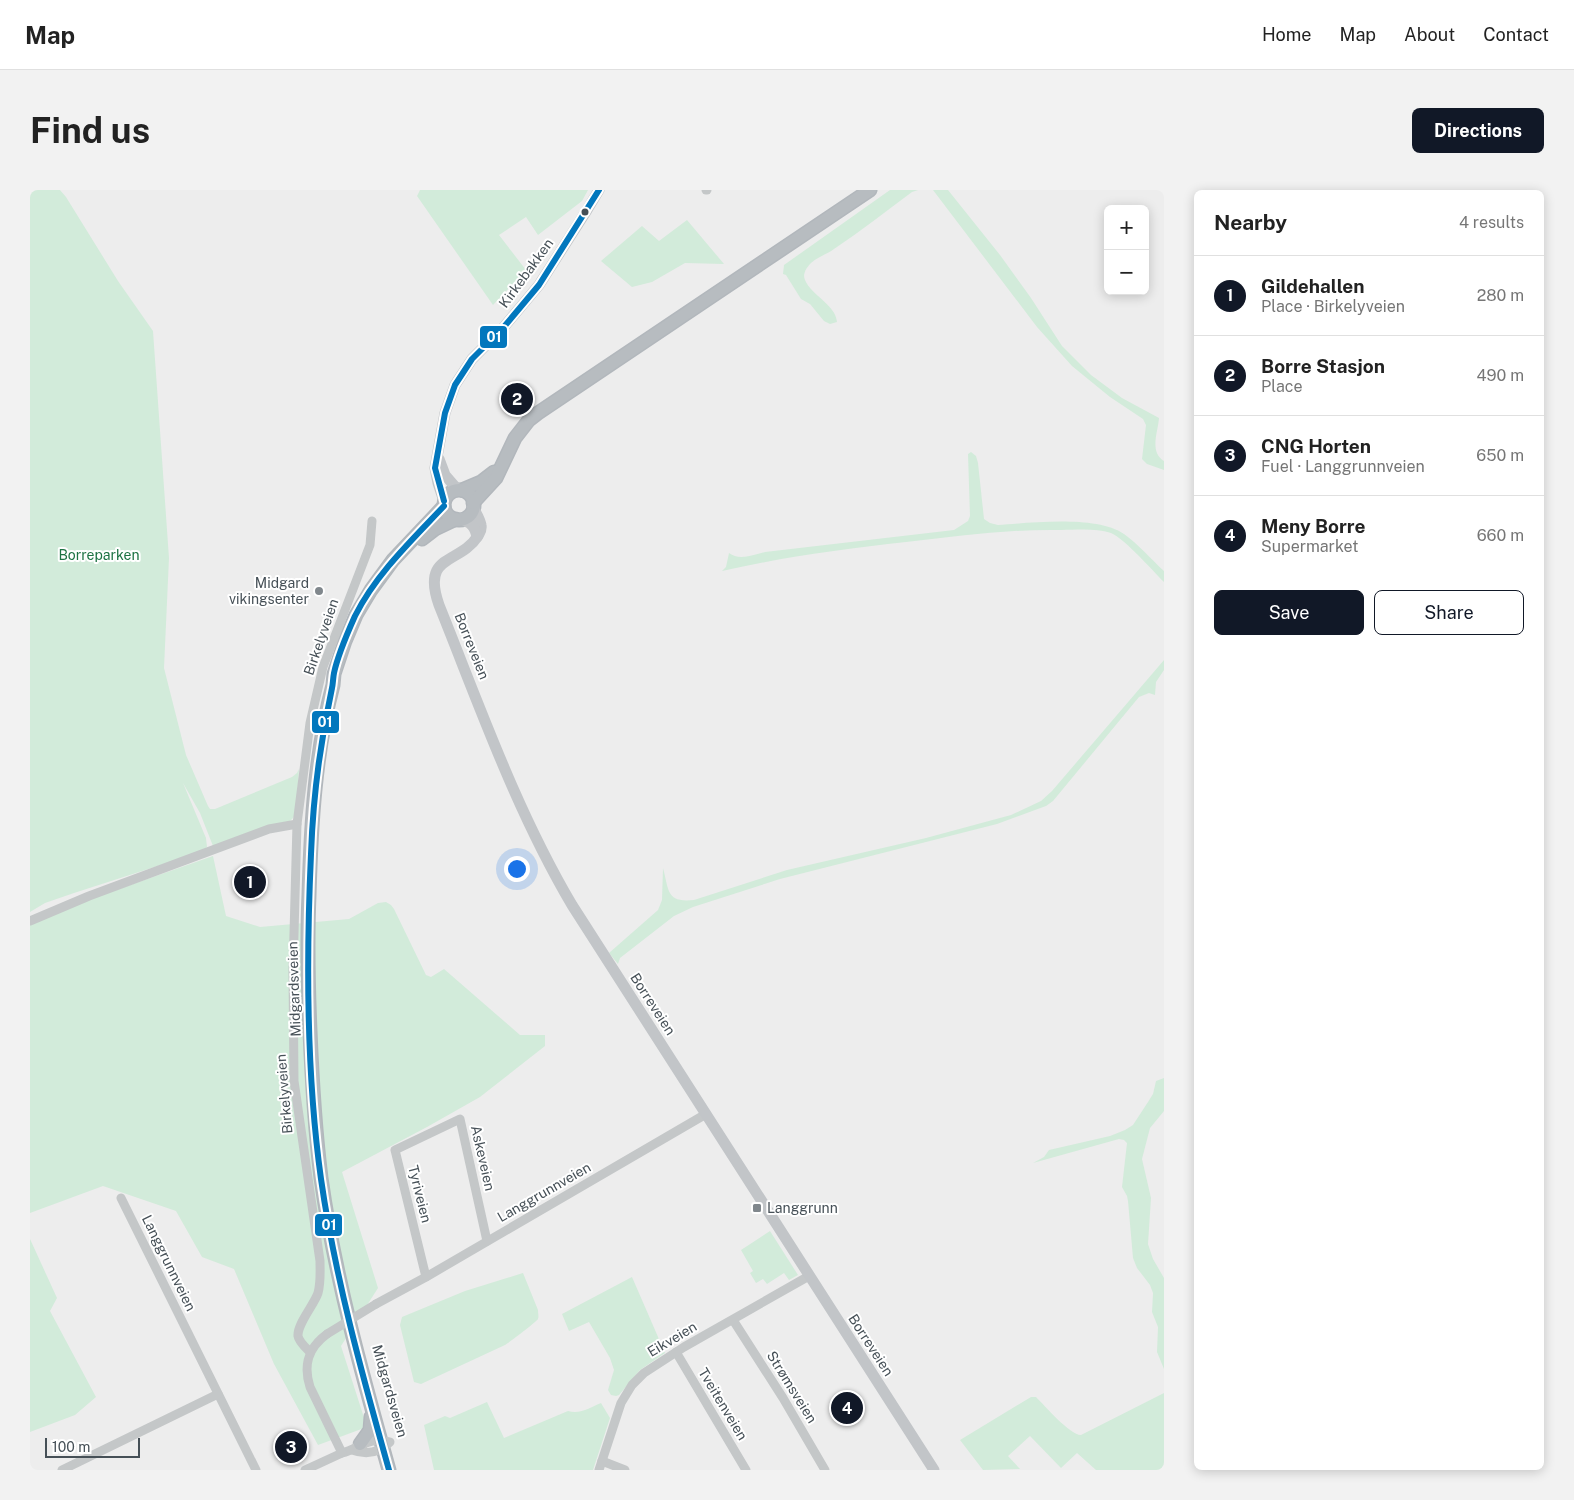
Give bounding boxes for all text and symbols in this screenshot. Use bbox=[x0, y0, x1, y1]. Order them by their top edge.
text: Map bbox=[25, 21, 75, 49]
text: Home bbox=[1262, 24, 1312, 45]
text: Map bbox=[1340, 24, 1376, 45]
text: About bbox=[1404, 24, 1455, 45]
text: Contact bbox=[1483, 24, 1549, 45]
button: Directions bbox=[1412, 108, 1544, 153]
text: Find us bbox=[30, 110, 150, 151]
map controls bbox=[1104, 205, 1149, 295]
button: + bbox=[1104, 205, 1149, 250]
unlabelled marker bbox=[580, 207, 590, 217]
text: Nearby bbox=[1214, 210, 1287, 235]
text: 4 results bbox=[1459, 213, 1524, 232]
street label: Kirkebakken bbox=[496, 235, 556, 311]
button: − bbox=[1104, 250, 1149, 295]
text: Gildehallen bbox=[1261, 275, 1365, 297]
text: 1 bbox=[1227, 286, 1233, 305]
text: 280 m bbox=[1477, 286, 1524, 305]
text: Place · Birkelyveien bbox=[1261, 297, 1405, 316]
line badge: 01 bbox=[479, 325, 508, 349]
text: 01 bbox=[486, 329, 502, 345]
text: Borre Stasjon bbox=[1261, 355, 1385, 377]
text: 2 bbox=[1225, 366, 1235, 385]
text: 490 m bbox=[1477, 366, 1524, 385]
text: Place bbox=[1261, 377, 1303, 396]
pin: 2 bbox=[501, 380, 533, 418]
text: CNG Horten bbox=[1261, 435, 1371, 457]
text: 3 bbox=[1225, 446, 1235, 465]
text: 650 m bbox=[1476, 446, 1524, 465]
text: Fuel · Langgrunnveien bbox=[1261, 457, 1425, 476]
text: Meny Borre bbox=[1261, 515, 1366, 537]
text: 4 bbox=[1225, 526, 1235, 545]
text: 660 m bbox=[1477, 526, 1524, 545]
text: Supermarket bbox=[1261, 537, 1358, 556]
park label: Borreparken bbox=[58, 547, 140, 563]
place label: Midgard vikingsenter bbox=[229, 575, 309, 607]
marker: Midgard vikingsenter bbox=[313, 585, 325, 597]
button: Save bbox=[1214, 590, 1364, 635]
button: Share bbox=[1374, 590, 1524, 635]
street label: Birkelyveien bbox=[300, 597, 342, 677]
street label: Borreveien bbox=[451, 610, 493, 682]
line badge: 01 bbox=[311, 710, 340, 734]
text: 01 bbox=[317, 714, 333, 730]
your location bbox=[504, 856, 530, 882]
pin: 1 bbox=[234, 863, 266, 901]
street label: Midgardsveien bbox=[284, 941, 304, 1037]
street label: Borreveien bbox=[627, 970, 679, 1038]
street label: Birkelyveien bbox=[273, 1054, 295, 1134]
street label: Askeveien bbox=[468, 1124, 498, 1192]
street label: Langgrunnveien bbox=[495, 1159, 593, 1225]
street label: Tyriveien bbox=[405, 1164, 435, 1224]
place label: Langgrunn bbox=[767, 1200, 838, 1216]
marker: Langgrunn bbox=[751, 1202, 763, 1214]
street label: Langgrunnveien bbox=[139, 1212, 199, 1314]
line badge: 01 bbox=[314, 1213, 343, 1237]
text: 01 bbox=[321, 1217, 337, 1233]
street label: Borreveien bbox=[845, 1311, 897, 1379]
street label: Eikveien bbox=[645, 1318, 699, 1360]
street label: Midgardsveien bbox=[369, 1343, 411, 1439]
street label: Strømsveien bbox=[764, 1348, 820, 1426]
street label: Tveitenveien bbox=[695, 1365, 751, 1443]
pin: 4 bbox=[831, 1389, 863, 1427]
pin: 3 bbox=[275, 1428, 307, 1466]
scale bar bbox=[45, 1435, 140, 1458]
text: 100 m bbox=[52, 1439, 90, 1455]

